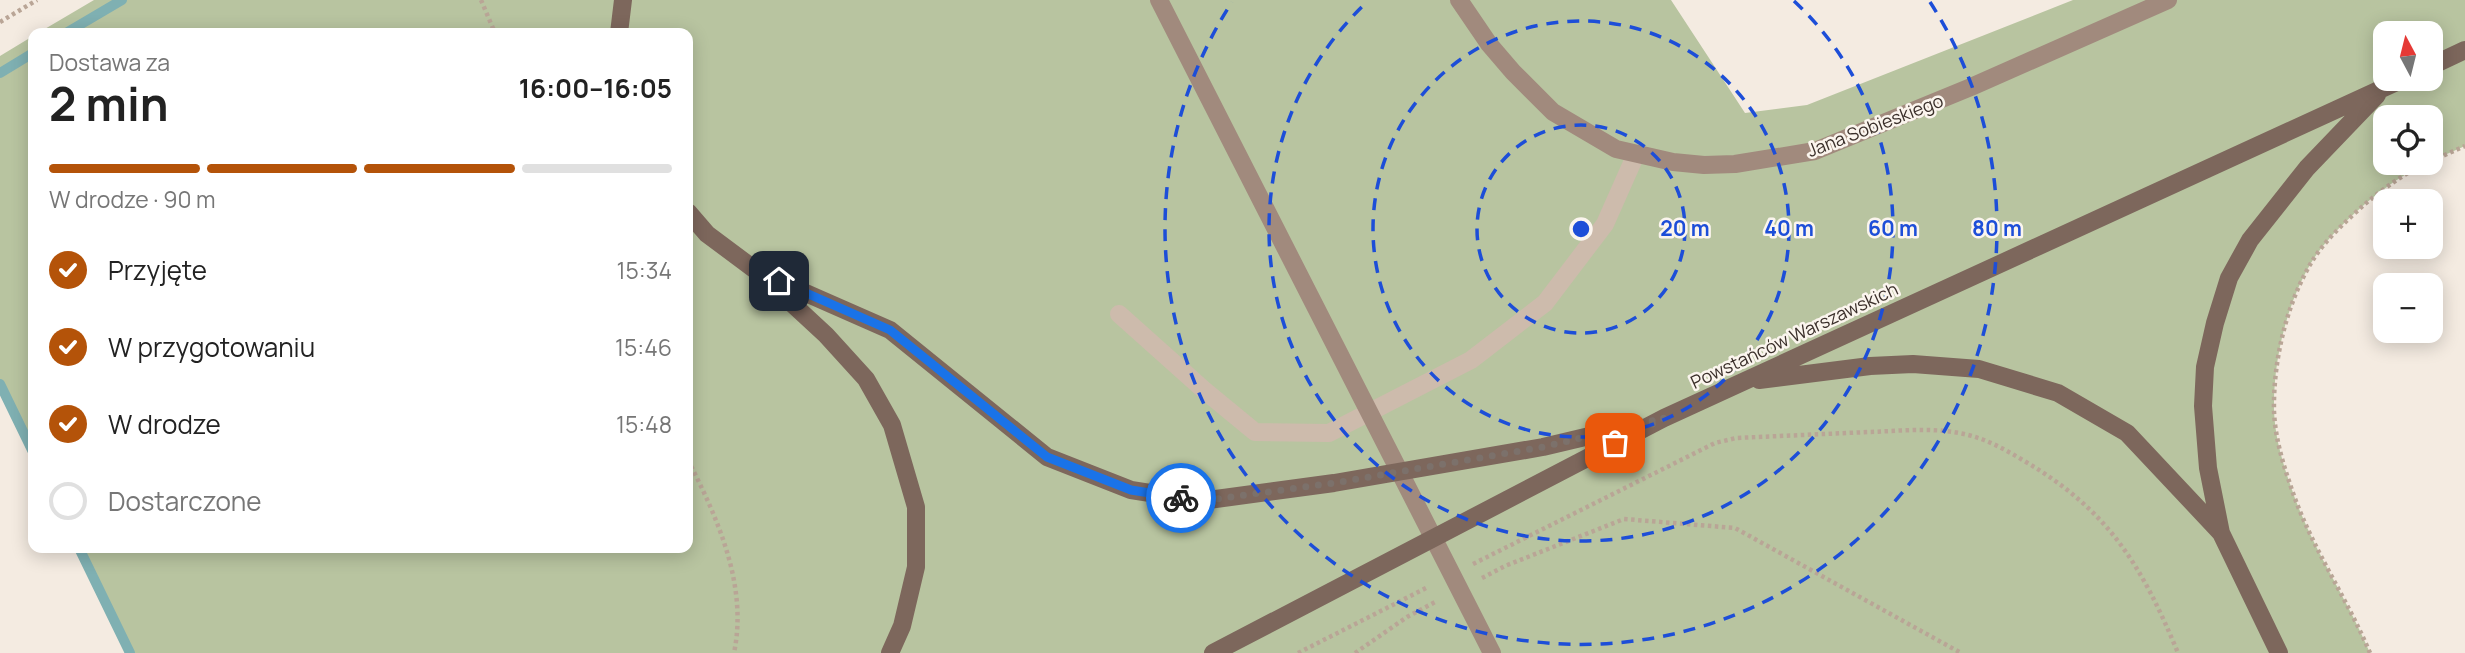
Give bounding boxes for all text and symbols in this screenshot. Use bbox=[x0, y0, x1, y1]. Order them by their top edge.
north arrow bbox=[2373, 21, 2443, 91]
map controls bbox=[2373, 21, 2443, 343]
text: Dostawa za bbox=[49, 46, 170, 78]
text: 16:00–16:05 bbox=[519, 70, 672, 106]
text: 2 min bbox=[49, 72, 169, 135]
street label: Jana Sobieskiego bbox=[1803, 88, 1947, 162]
button: locate bbox=[2373, 105, 2443, 175]
text: W drodze · 90 m bbox=[49, 183, 216, 215]
button: + bbox=[2373, 189, 2443, 259]
text: 20 m bbox=[1660, 214, 1710, 242]
text: 40 m bbox=[1764, 214, 1814, 242]
text: 60 m bbox=[1868, 214, 1918, 242]
text: 80 m bbox=[1972, 214, 2022, 242]
centre of rings bbox=[1569, 217, 1593, 241]
icon: check bbox=[49, 251, 87, 289]
pin bbox=[749, 251, 809, 311]
text: Przyjęte bbox=[108, 252, 207, 288]
text: 15:34 bbox=[617, 254, 672, 286]
icon: home bbox=[760, 262, 798, 300]
button: − bbox=[2373, 273, 2443, 343]
street label: Powstańców Warszawskich bbox=[1686, 276, 1902, 394]
icon: check bbox=[49, 328, 87, 366]
text: W przygotowaniu bbox=[108, 329, 315, 365]
text: 15:46 bbox=[615, 331, 672, 363]
icon: check bbox=[49, 405, 87, 443]
text: W drodze bbox=[108, 406, 221, 442]
text: 15:48 bbox=[616, 408, 672, 440]
pin bbox=[1585, 413, 1645, 473]
icon: bag bbox=[1596, 424, 1634, 462]
courier bbox=[1146, 463, 1216, 533]
icon: bike bbox=[1162, 479, 1200, 517]
text: Dostarczone bbox=[108, 483, 261, 519]

